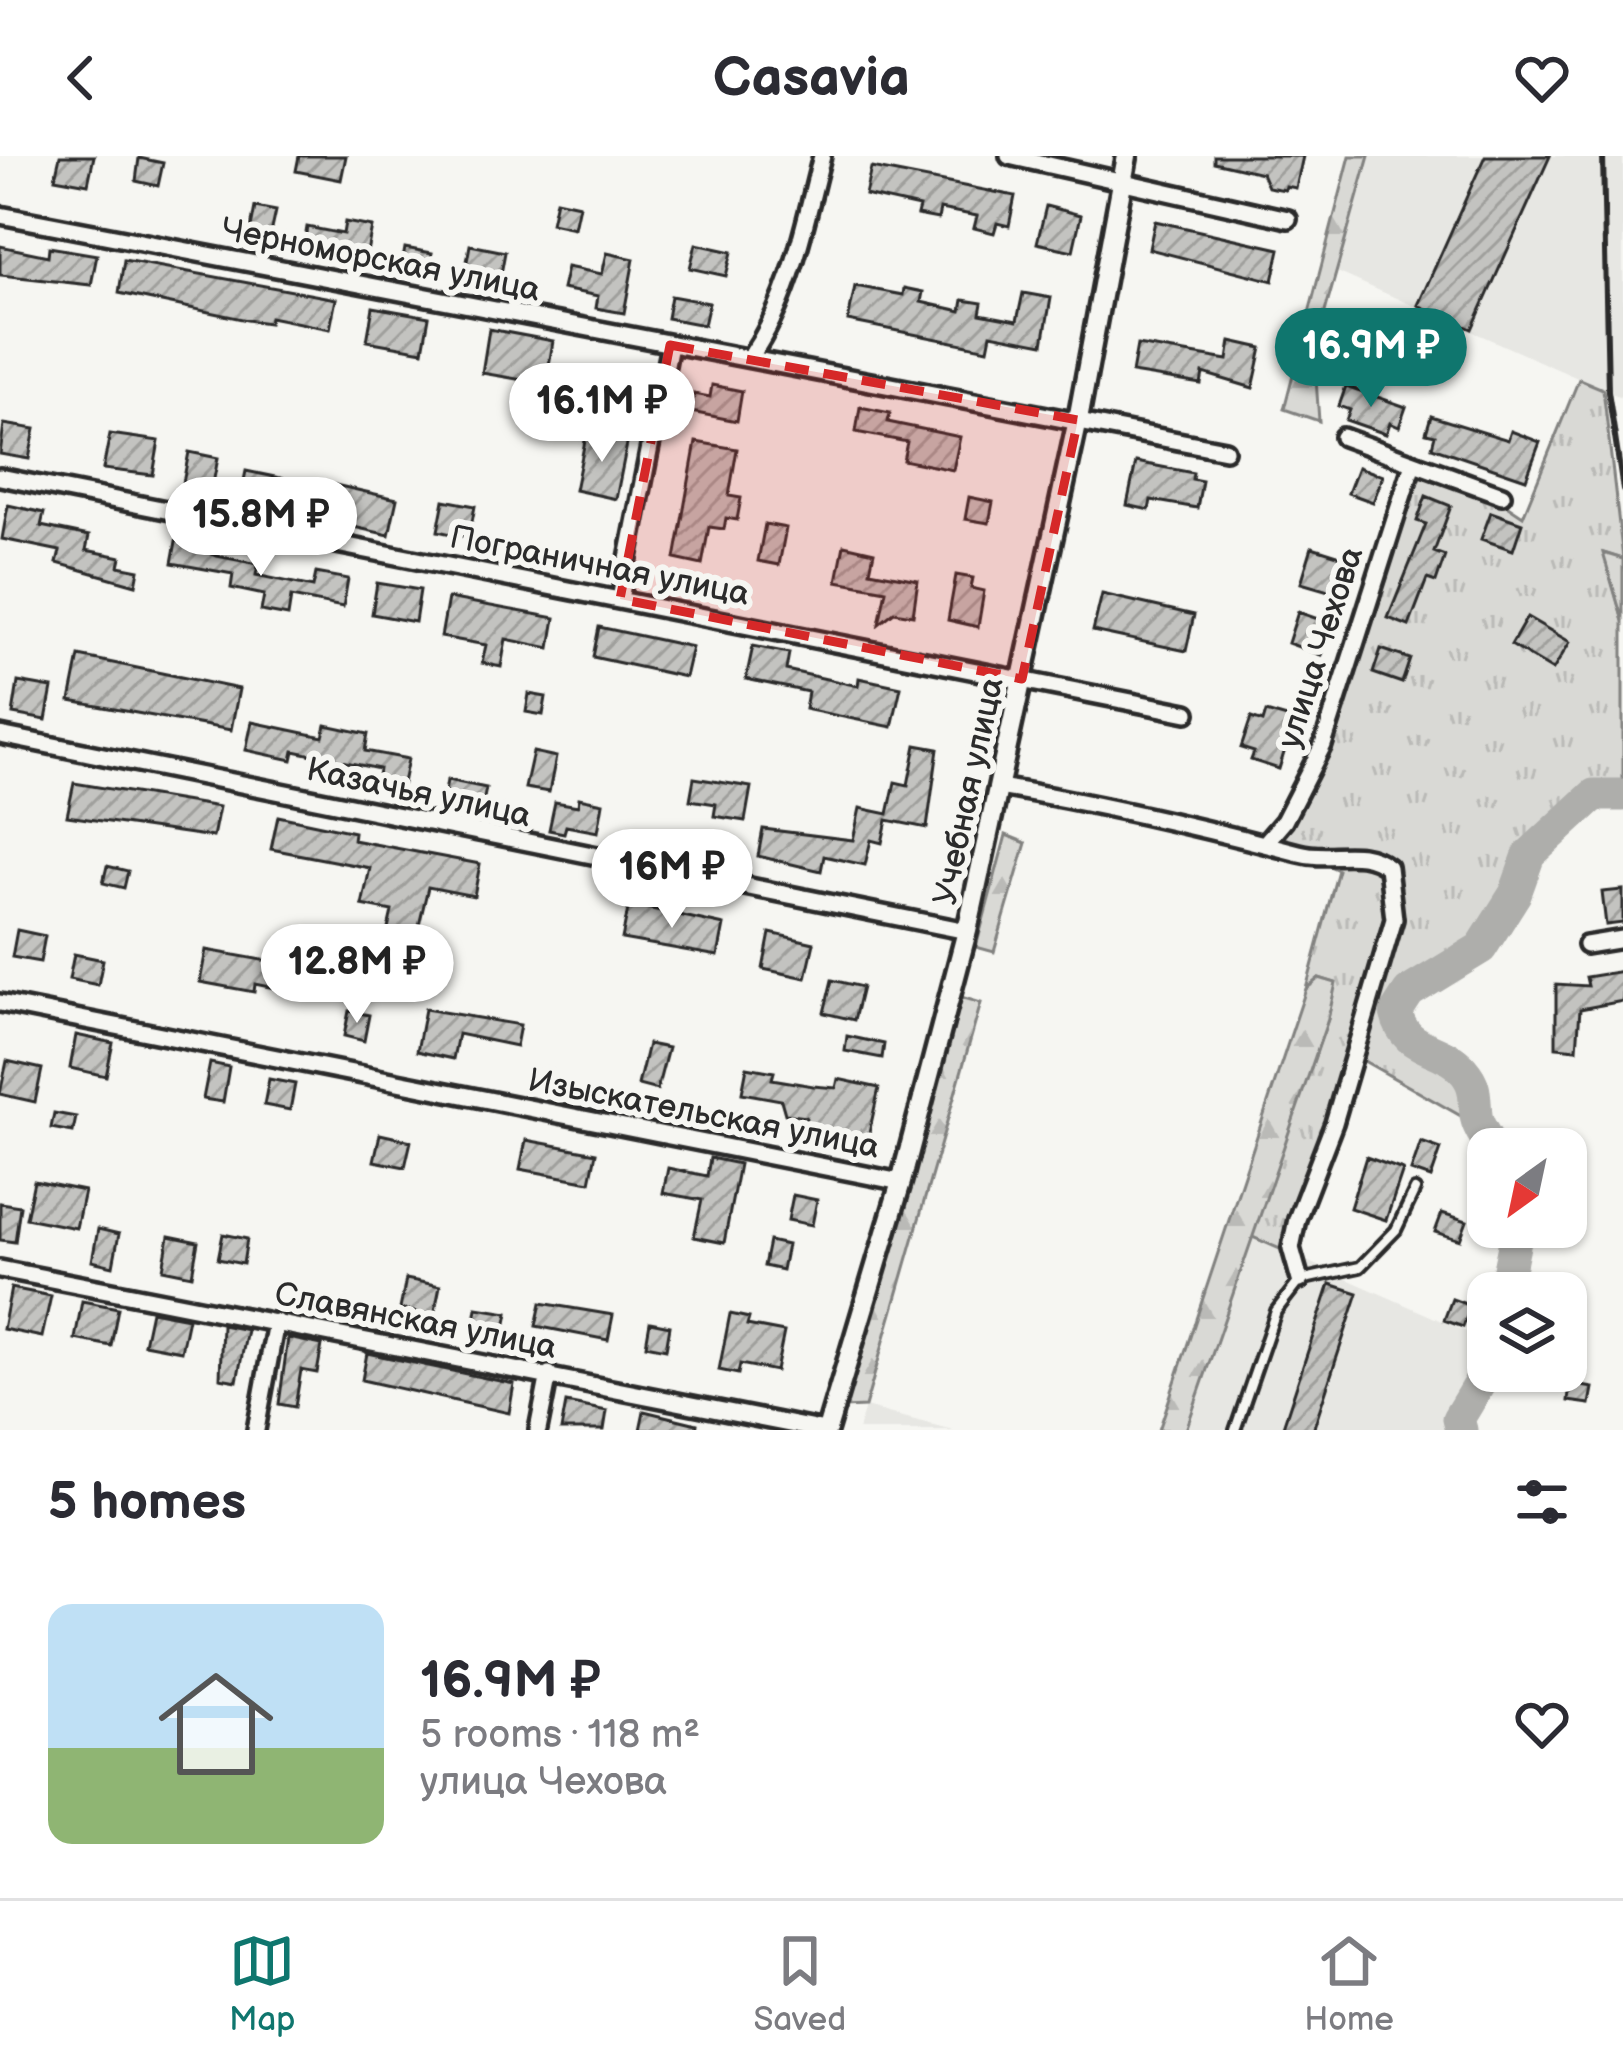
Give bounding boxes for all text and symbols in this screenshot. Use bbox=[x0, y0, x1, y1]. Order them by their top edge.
icon: back bbox=[48, 45, 114, 111]
icon: heart bbox=[1509, 45, 1575, 111]
text: Casavia bbox=[713, 46, 910, 111]
street label: Черноморская улица bbox=[218, 209, 543, 310]
pin: 16.9M ₽ bbox=[1260, 308, 1482, 410]
text: 16.9M ₽ bbox=[1302, 323, 1440, 370]
pin: 16.1M ₽ bbox=[491, 363, 713, 465]
text: 16.1M ₽ bbox=[536, 378, 668, 425]
pin: 15.8M ₽ bbox=[150, 477, 372, 579]
text: 15.8M ₽ bbox=[192, 492, 330, 539]
street label: Пограничная улица bbox=[447, 517, 753, 615]
street label: улица Чехова bbox=[1270, 542, 1372, 753]
street label: Учебная улица bbox=[925, 674, 1013, 909]
street label: Казачья улица bbox=[303, 750, 534, 836]
pin: 16M ₽ bbox=[588, 829, 756, 931]
text: 16M ₽ bbox=[619, 844, 725, 891]
pin: 12.8M ₽ bbox=[246, 924, 468, 1026]
text: 12.8M ₽ bbox=[288, 939, 426, 986]
street label: Изыскательская улица bbox=[525, 1060, 883, 1168]
north arrow bbox=[1467, 1128, 1587, 1248]
map controls bbox=[1467, 1128, 1587, 1392]
button: layers bbox=[1467, 1272, 1587, 1392]
street label: Славянская улица bbox=[271, 1274, 560, 1368]
icon: filters bbox=[1509, 1469, 1575, 1535]
text: 5 homes bbox=[48, 1472, 246, 1533]
text: 16.9M ₽ bbox=[420, 1651, 601, 1712]
icon: home bbox=[144, 1652, 288, 1796]
icon: heart bbox=[1509, 1691, 1575, 1757]
text: 5 rooms · 118 m² bbox=[420, 1712, 700, 1759]
text: улица Чехова bbox=[420, 1759, 667, 1806]
tab: Map bbox=[229, 1928, 295, 2040]
tab: Saved bbox=[753, 1928, 846, 2040]
tab: Home bbox=[1304, 1928, 1394, 2040]

